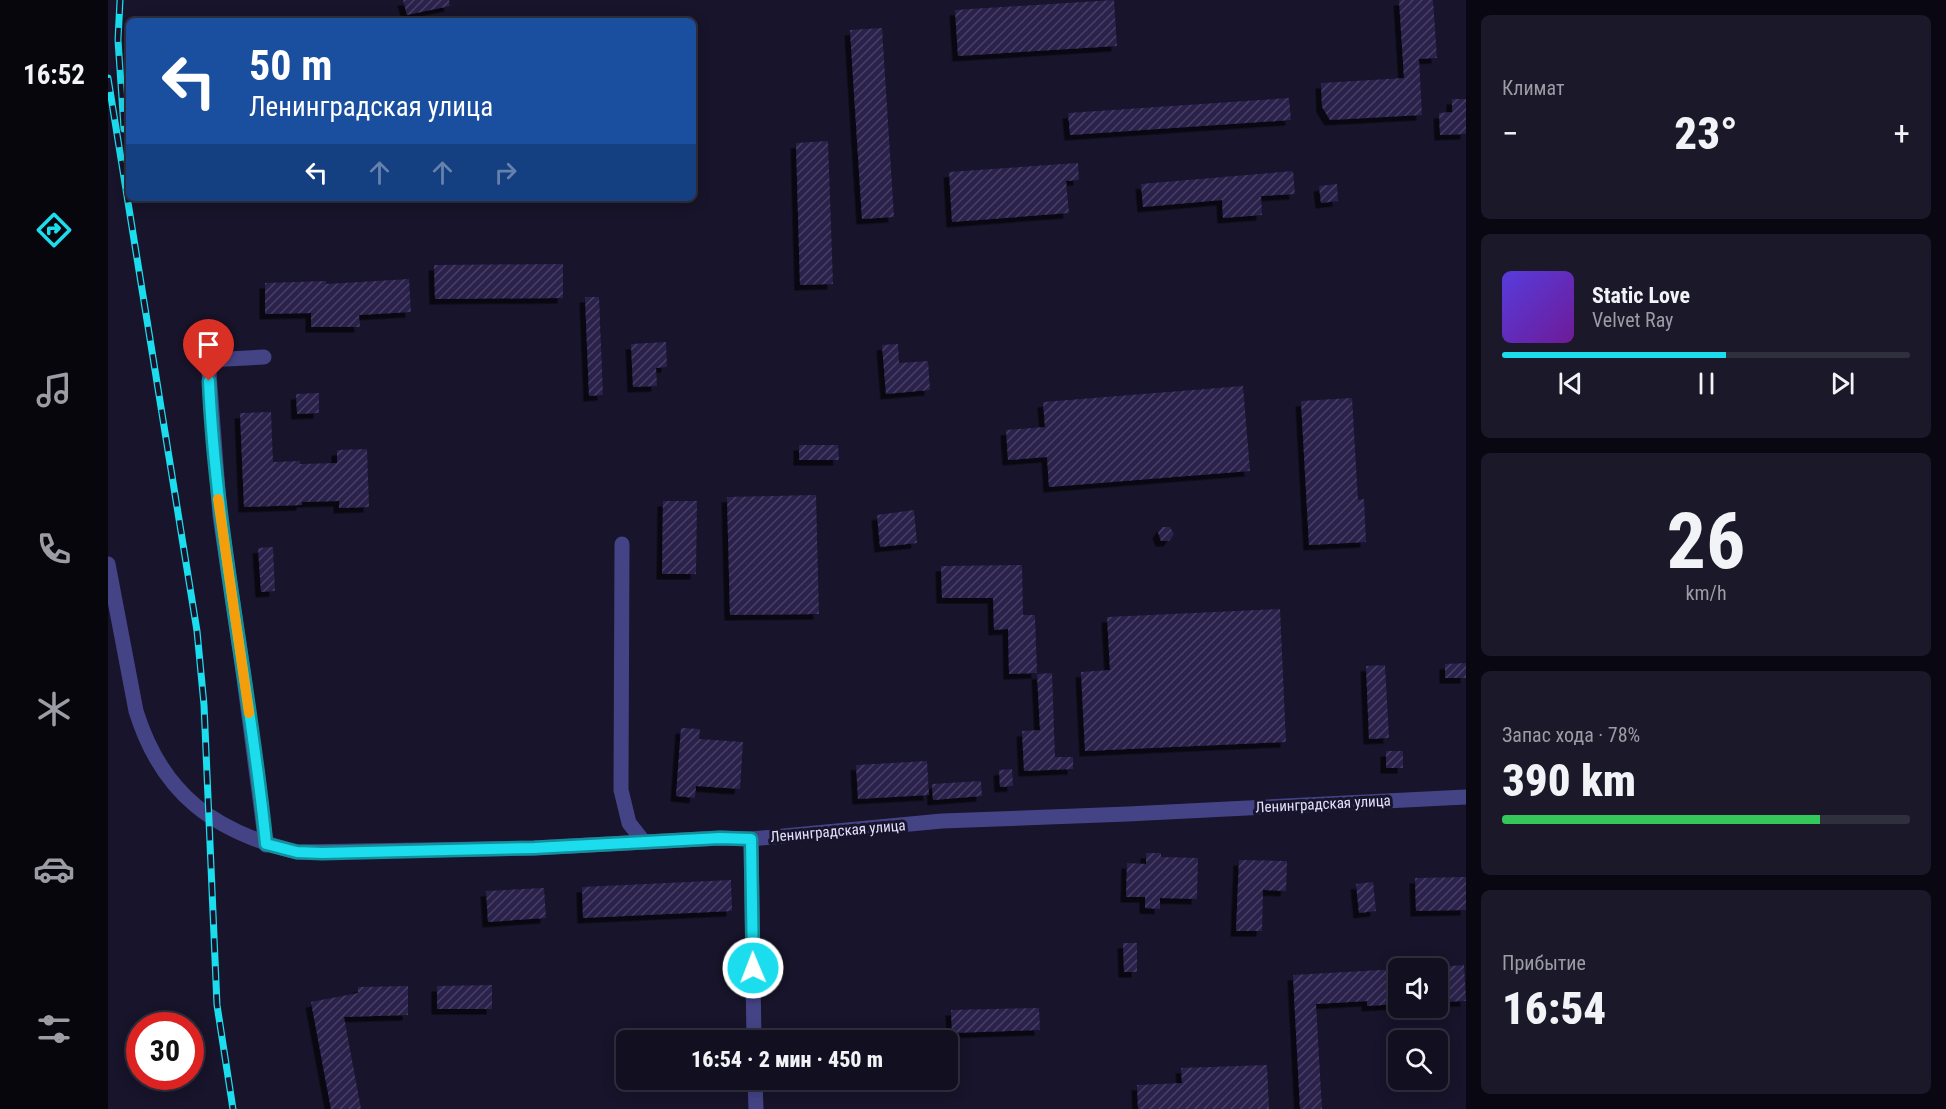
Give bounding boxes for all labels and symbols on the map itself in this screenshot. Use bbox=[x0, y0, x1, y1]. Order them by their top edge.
pin bbox=[183, 319, 234, 381]
street label: Ленинградская улица bbox=[1255, 791, 1391, 817]
street label: Ленинградская улица bbox=[770, 816, 906, 846]
position arrow bbox=[721, 936, 785, 1000]
speed limit sign: 30 bbox=[126, 1012, 204, 1090]

